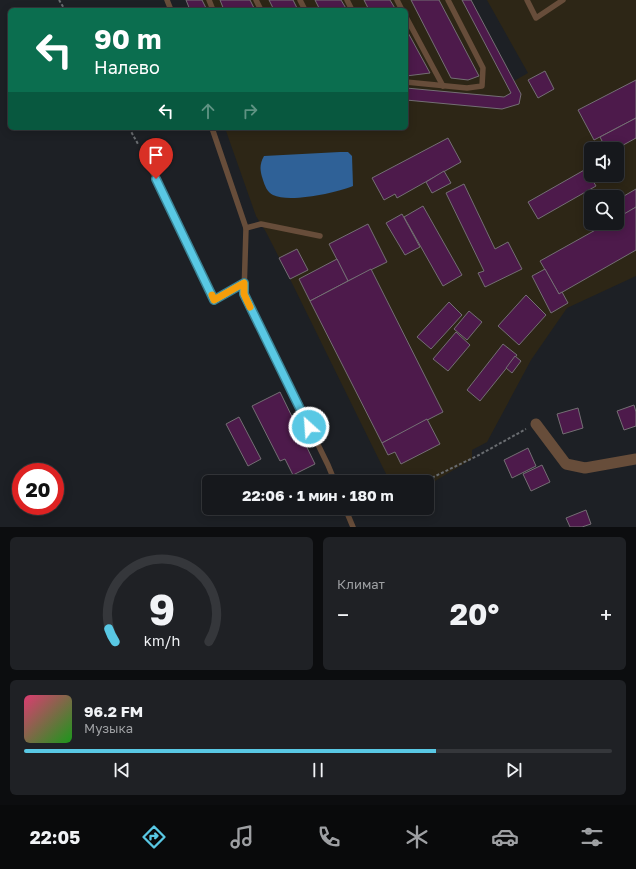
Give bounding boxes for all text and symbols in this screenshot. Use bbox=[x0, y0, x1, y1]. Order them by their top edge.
text: 90 m bbox=[94, 22, 161, 55]
icon: left bbox=[28, 24, 80, 76]
text: Налево bbox=[94, 56, 160, 78]
icon: left bbox=[155, 100, 177, 122]
icon: ahead bbox=[197, 100, 219, 122]
icon: right bbox=[239, 100, 261, 122]
pin bbox=[139, 138, 173, 179]
map controls bbox=[584, 142, 624, 230]
button: sound bbox=[584, 142, 624, 182]
icon: arrive bbox=[145, 144, 167, 166]
button: search bbox=[584, 190, 624, 230]
position arrow bbox=[288, 406, 330, 448]
speed limit sign: 20 bbox=[12, 463, 64, 515]
text: 22:06 · 1 мин · 180 m bbox=[242, 486, 394, 504]
text: Климат bbox=[337, 576, 385, 592]
text: 9 bbox=[148, 583, 175, 633]
text: 20° bbox=[450, 596, 499, 632]
text: − bbox=[337, 601, 349, 628]
text: + bbox=[600, 601, 612, 628]
text: km/h bbox=[143, 631, 180, 648]
text: 96.2 FM bbox=[84, 702, 143, 720]
text: Музыка bbox=[84, 720, 133, 736]
icon: previous bbox=[111, 759, 133, 781]
icon: pause bbox=[307, 759, 329, 781]
icon: next bbox=[503, 759, 525, 781]
icon: directions bbox=[140, 823, 168, 851]
icon: music bbox=[228, 823, 256, 851]
icon: phone bbox=[315, 823, 343, 851]
icon: climate bbox=[403, 823, 431, 851]
icon: car bbox=[491, 823, 519, 851]
icon: filters bbox=[578, 823, 606, 851]
text: 22:05 bbox=[30, 826, 80, 848]

